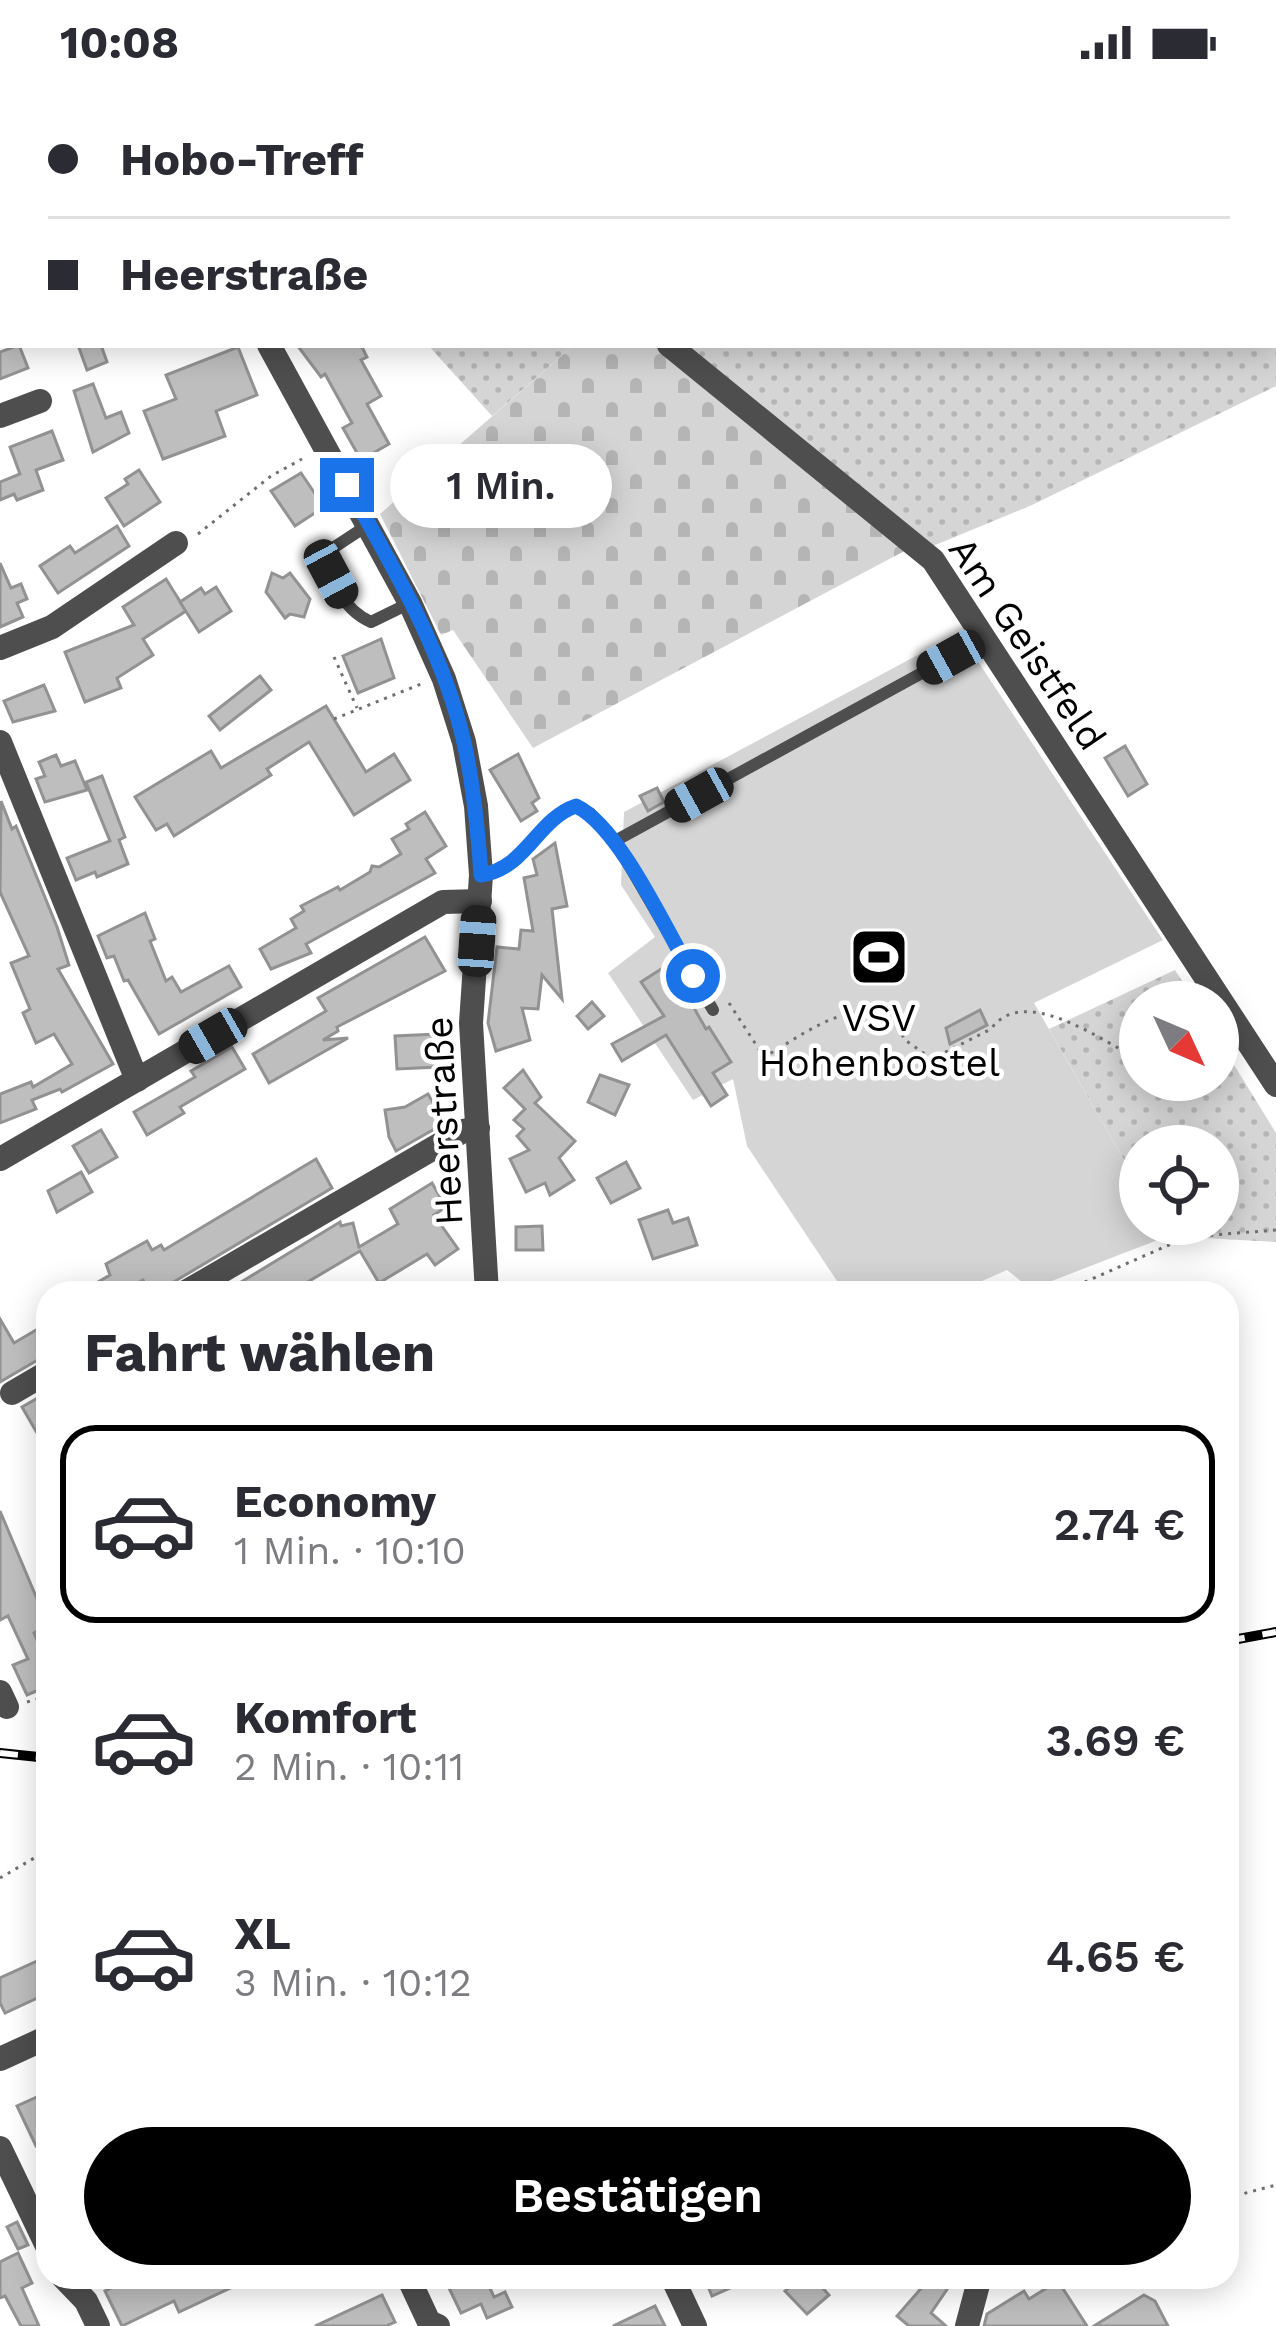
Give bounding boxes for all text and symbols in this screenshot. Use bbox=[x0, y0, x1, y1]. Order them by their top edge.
text: 10:08 bbox=[60, 16, 179, 69]
text: Hobo-Treff bbox=[120, 133, 364, 186]
text: Heerstraße bbox=[120, 248, 368, 301]
callout: 1 Min. bbox=[389, 443, 611, 527]
route end bbox=[320, 458, 374, 512]
text: 1 Min. bbox=[447, 463, 555, 508]
street label: Am Geistfeld bbox=[940, 528, 1115, 758]
car bbox=[298, 534, 364, 614]
car bbox=[911, 624, 991, 690]
car bbox=[659, 762, 739, 828]
car bbox=[457, 904, 497, 978]
sports icon: VSV Hohenbostel bbox=[848, 926, 910, 988]
route start bbox=[666, 949, 720, 1003]
north arrow bbox=[1119, 981, 1239, 1101]
map controls bbox=[1119, 981, 1239, 1245]
place label: VSV Hohenbostel bbox=[758, 995, 1000, 1085]
car bbox=[173, 1002, 253, 1070]
street label: Heerstraße bbox=[416, 1015, 471, 1227]
button: locate bbox=[1119, 1125, 1239, 1245]
text: Fahrt wählen bbox=[84, 1321, 435, 1384]
icon: car bbox=[90, 1470, 198, 1578]
text: Economy bbox=[234, 1475, 436, 1528]
text: 2.74 € bbox=[1054, 1498, 1185, 1551]
text: 1 Min. · 10:10 bbox=[234, 1528, 466, 1573]
icon: car bbox=[90, 1686, 198, 1794]
text: Komfort bbox=[234, 1691, 416, 1744]
text: 3.69 € bbox=[1046, 1714, 1185, 1767]
text: 2 Min. · 10:11 bbox=[234, 1744, 464, 1789]
icon: car bbox=[90, 1902, 198, 2010]
text: XL bbox=[234, 1907, 291, 1960]
text: 4.65 € bbox=[1046, 1930, 1185, 1983]
text: 3 Min. · 10:12 bbox=[234, 1960, 472, 2005]
button: Bestätigen bbox=[84, 2127, 1191, 2265]

